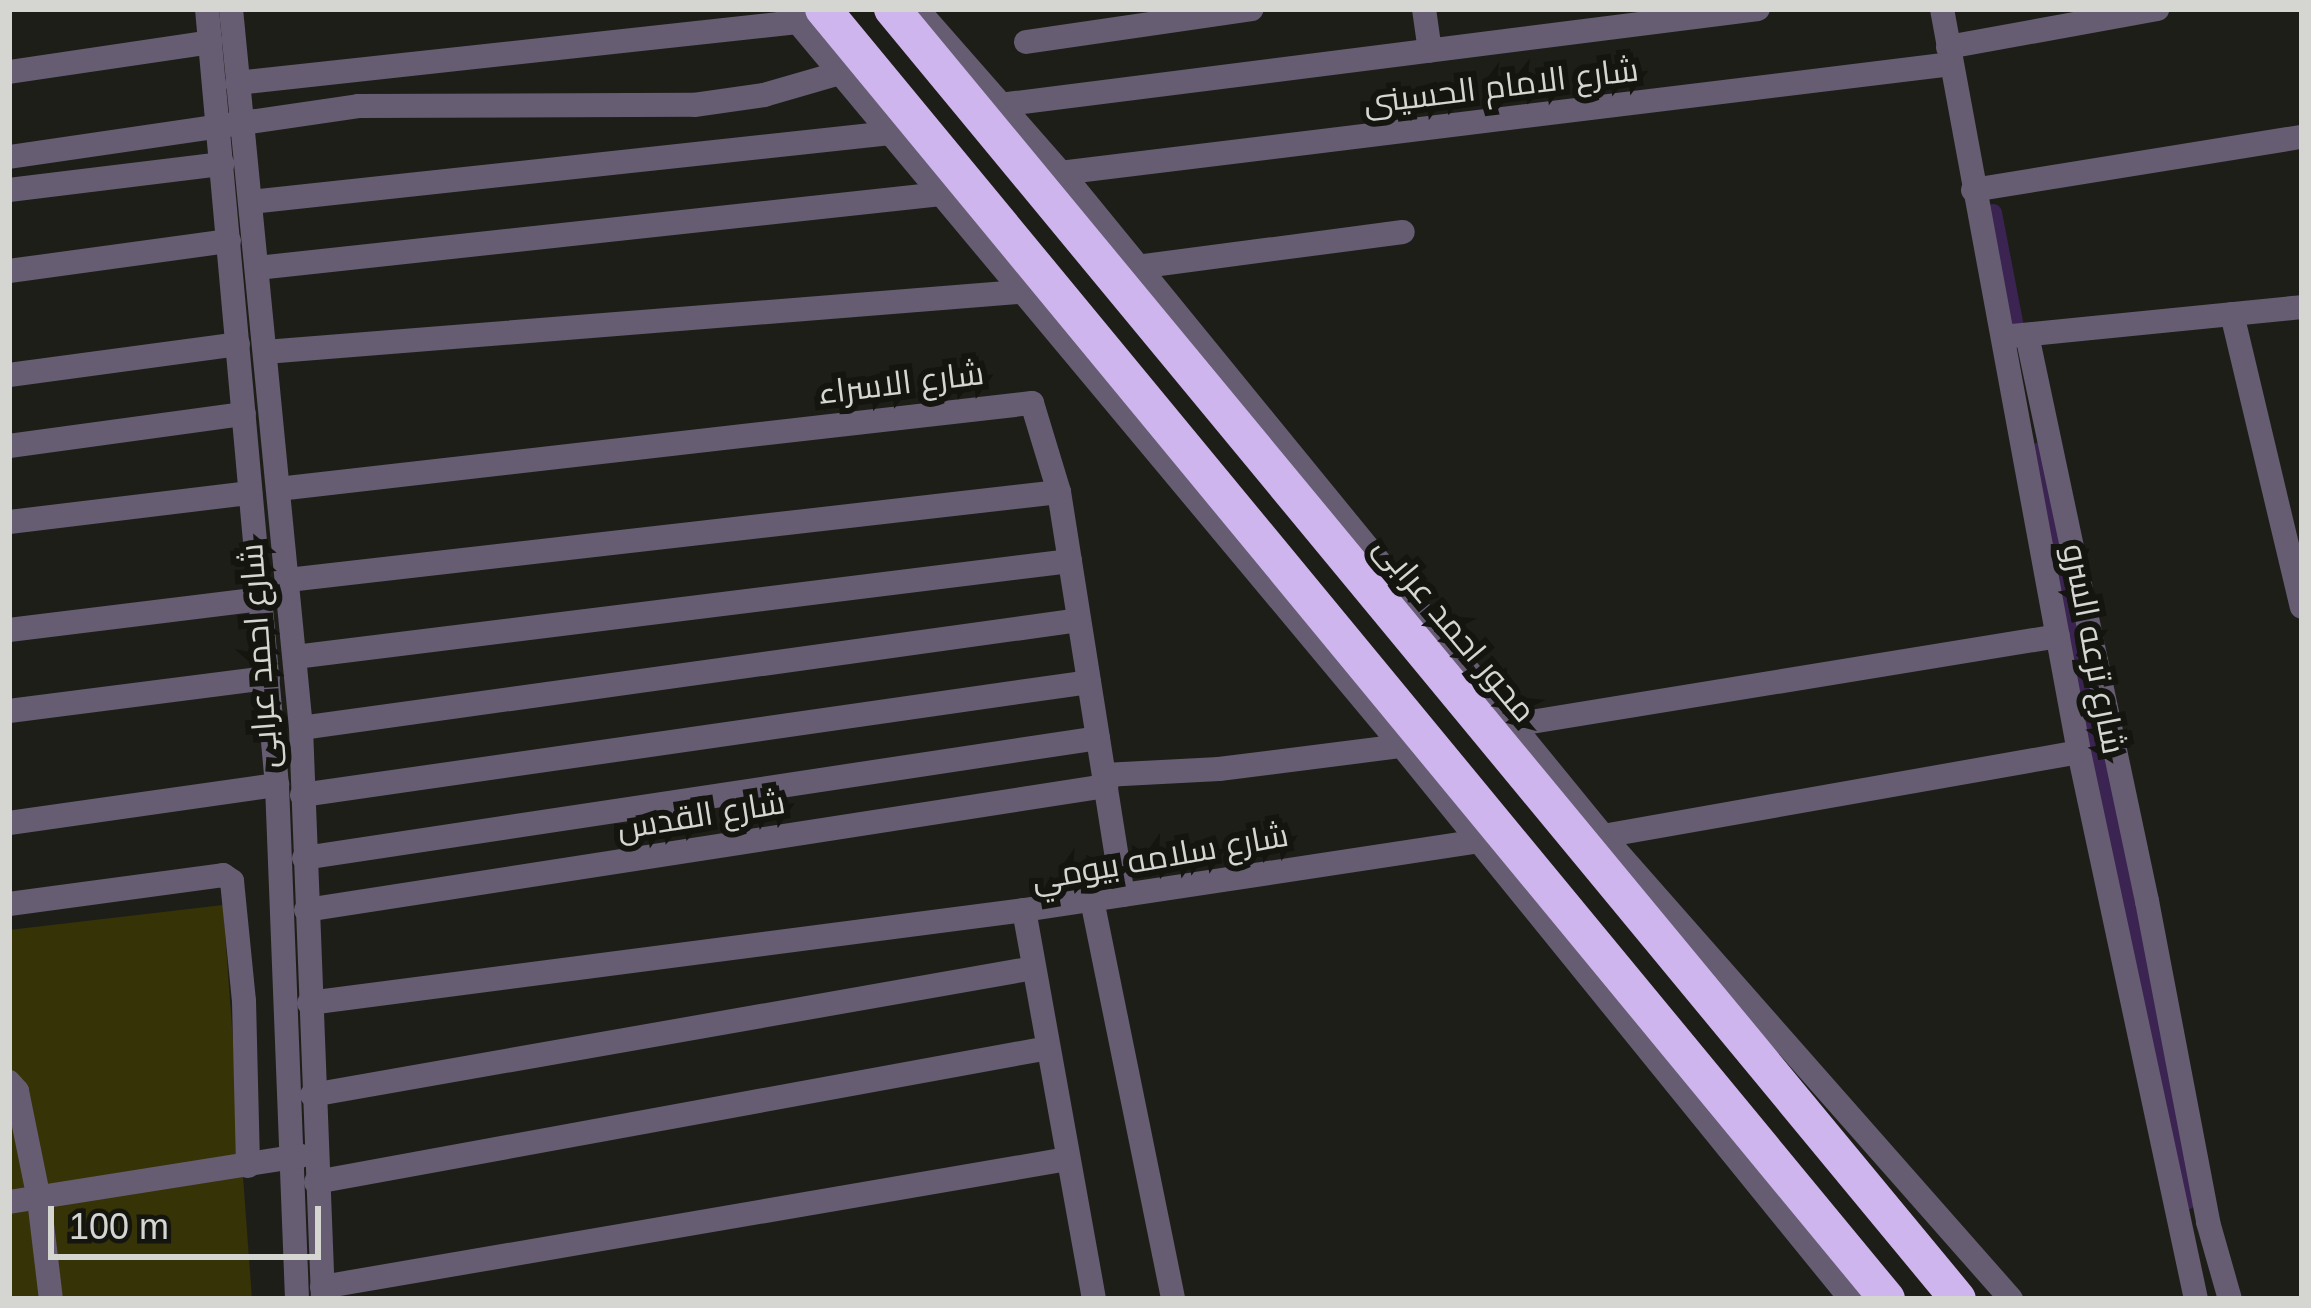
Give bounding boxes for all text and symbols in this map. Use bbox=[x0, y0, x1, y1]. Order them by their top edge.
street label: شارع الامام الحسينى bbox=[1361, 49, 1641, 123]
street label: شارع الاسراء bbox=[816, 353, 986, 413]
street label: محور احمد عرابى bbox=[1366, 528, 1544, 730]
street label: شارع ترعه السرو bbox=[2054, 541, 2134, 757]
street label: شارع احمد عرابى bbox=[231, 542, 287, 770]
street label: شارع القدس bbox=[614, 782, 788, 848]
street label: شارع سلامه بيومي bbox=[1029, 815, 1291, 899]
scale bar bbox=[54, 1182, 327, 1256]
text: 100 m bbox=[69, 1206, 169, 1247]

